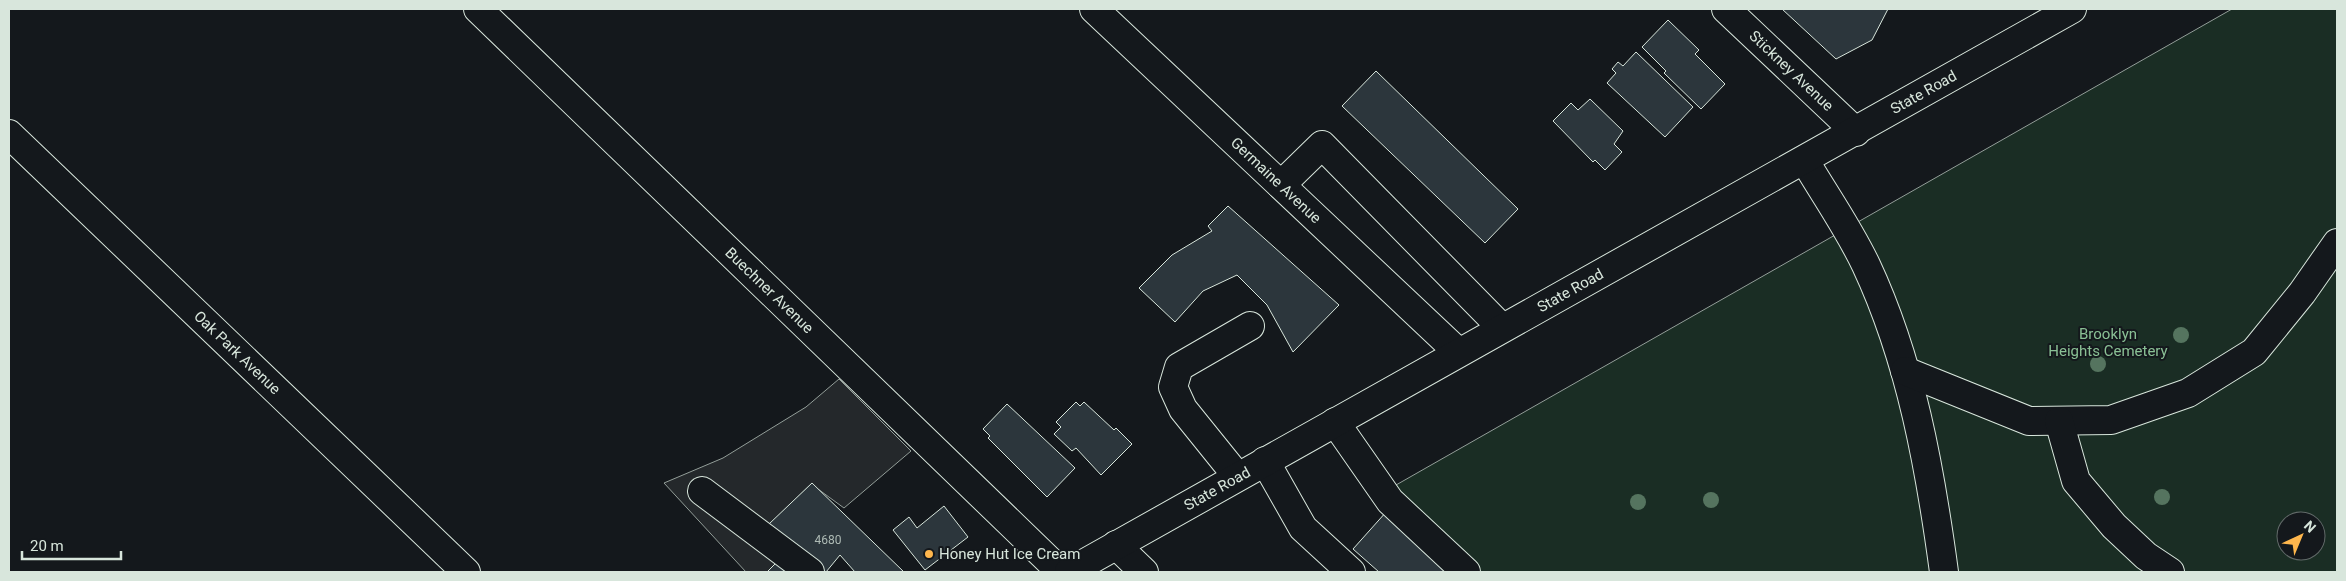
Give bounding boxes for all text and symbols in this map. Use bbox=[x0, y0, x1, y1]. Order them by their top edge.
street label: Stickney Avenue bbox=[1746, 27, 1837, 115]
street label: State Road bbox=[1887, 67, 1960, 118]
street label: Germaine Avenue bbox=[1227, 134, 1325, 227]
street label: Buechner Avenue bbox=[721, 244, 817, 337]
street label: State Road bbox=[1534, 265, 1607, 316]
street label: Oak Park Avenue bbox=[190, 307, 284, 398]
park label: Brooklyn Heights Cemetery bbox=[2048, 325, 2168, 360]
street label: State Road bbox=[1181, 463, 1254, 515]
north arrow bbox=[2276, 511, 2326, 561]
text: N bbox=[2301, 517, 2319, 536]
scale bar bbox=[22, 528, 121, 560]
house number: 4680 bbox=[815, 533, 842, 547]
text: 20 m bbox=[30, 537, 64, 555]
place label: Honey Hut Ice Cream bbox=[939, 545, 1080, 563]
marker: Honey Hut Ice Cream bbox=[923, 548, 935, 560]

